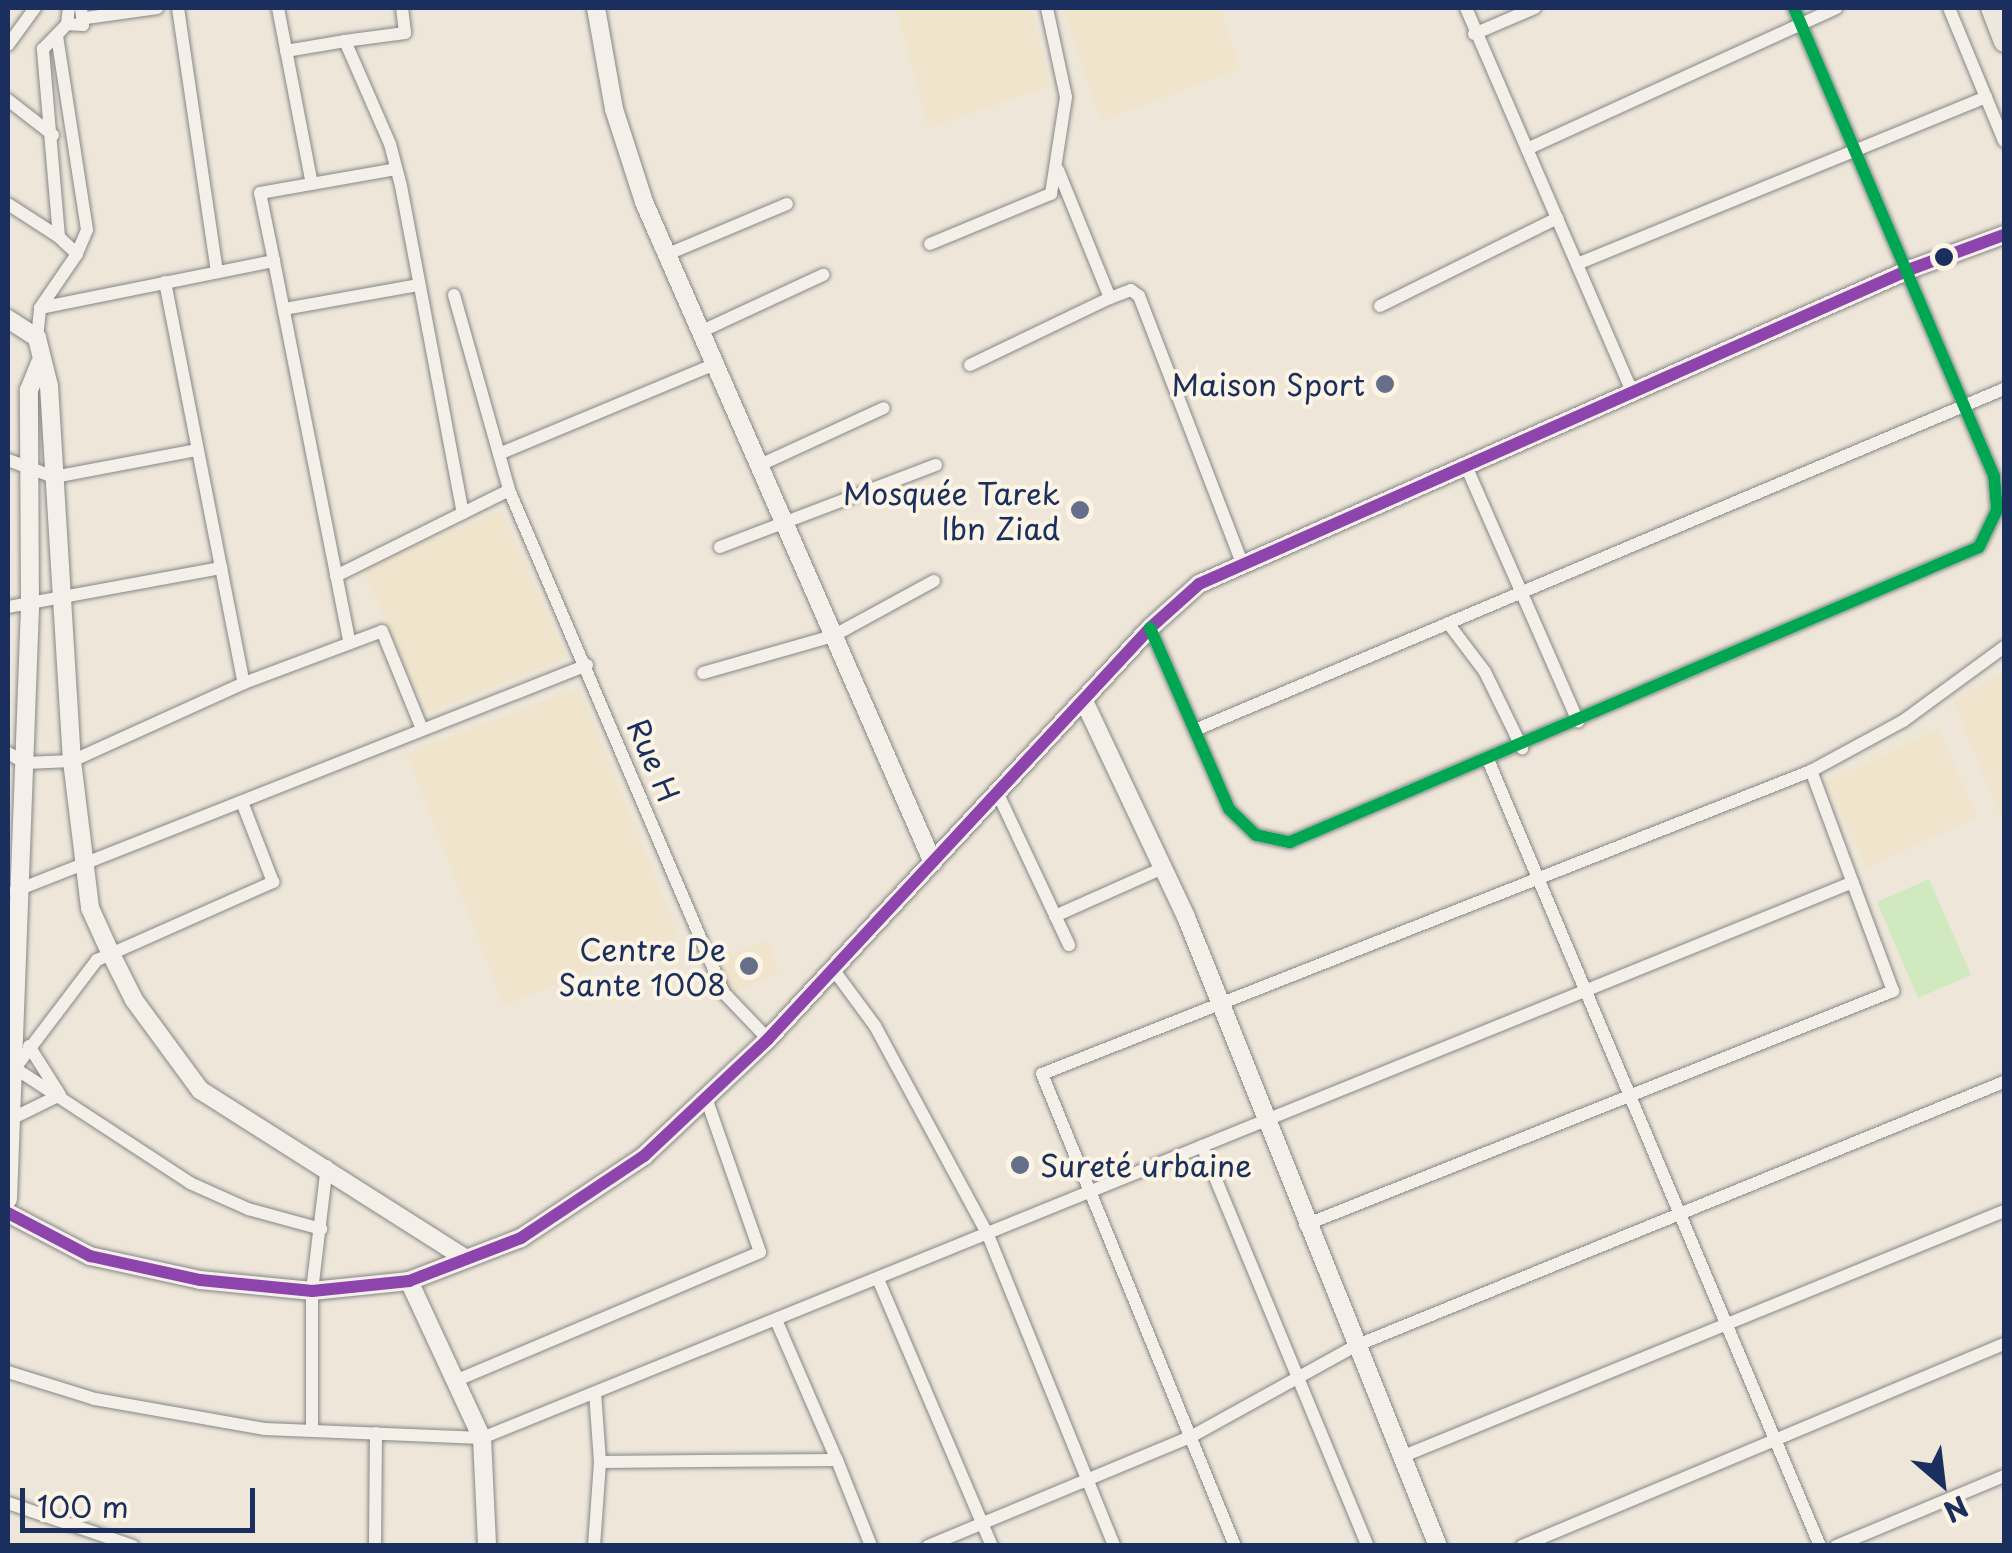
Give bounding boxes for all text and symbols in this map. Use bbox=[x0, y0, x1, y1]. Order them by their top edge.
unlabelled marker bbox=[1934, 247, 1954, 267]
place label: Maison Sport bbox=[1173, 366, 1365, 402]
marker: Maison Sport bbox=[1374, 373, 1396, 395]
place label: Mosquée Tarek Ibn Ziad bbox=[841, 475, 1060, 546]
marker: Mosquée Tarek Ibn Ziad bbox=[1069, 499, 1091, 521]
street label: Rue H bbox=[620, 712, 688, 808]
place label: Centre De Sante 1008 bbox=[560, 931, 726, 1002]
marker: Centre De Sante 1008 bbox=[736, 953, 762, 979]
place label: Sureté urbaine bbox=[1040, 1147, 1254, 1183]
marker: Sureté urbaine bbox=[1009, 1154, 1031, 1176]
north arrow bbox=[1892, 1433, 1992, 1533]
scale bar bbox=[25, 1468, 260, 1530]
text: 100 m bbox=[37, 1483, 129, 1528]
text: N bbox=[1936, 1486, 1976, 1534]

